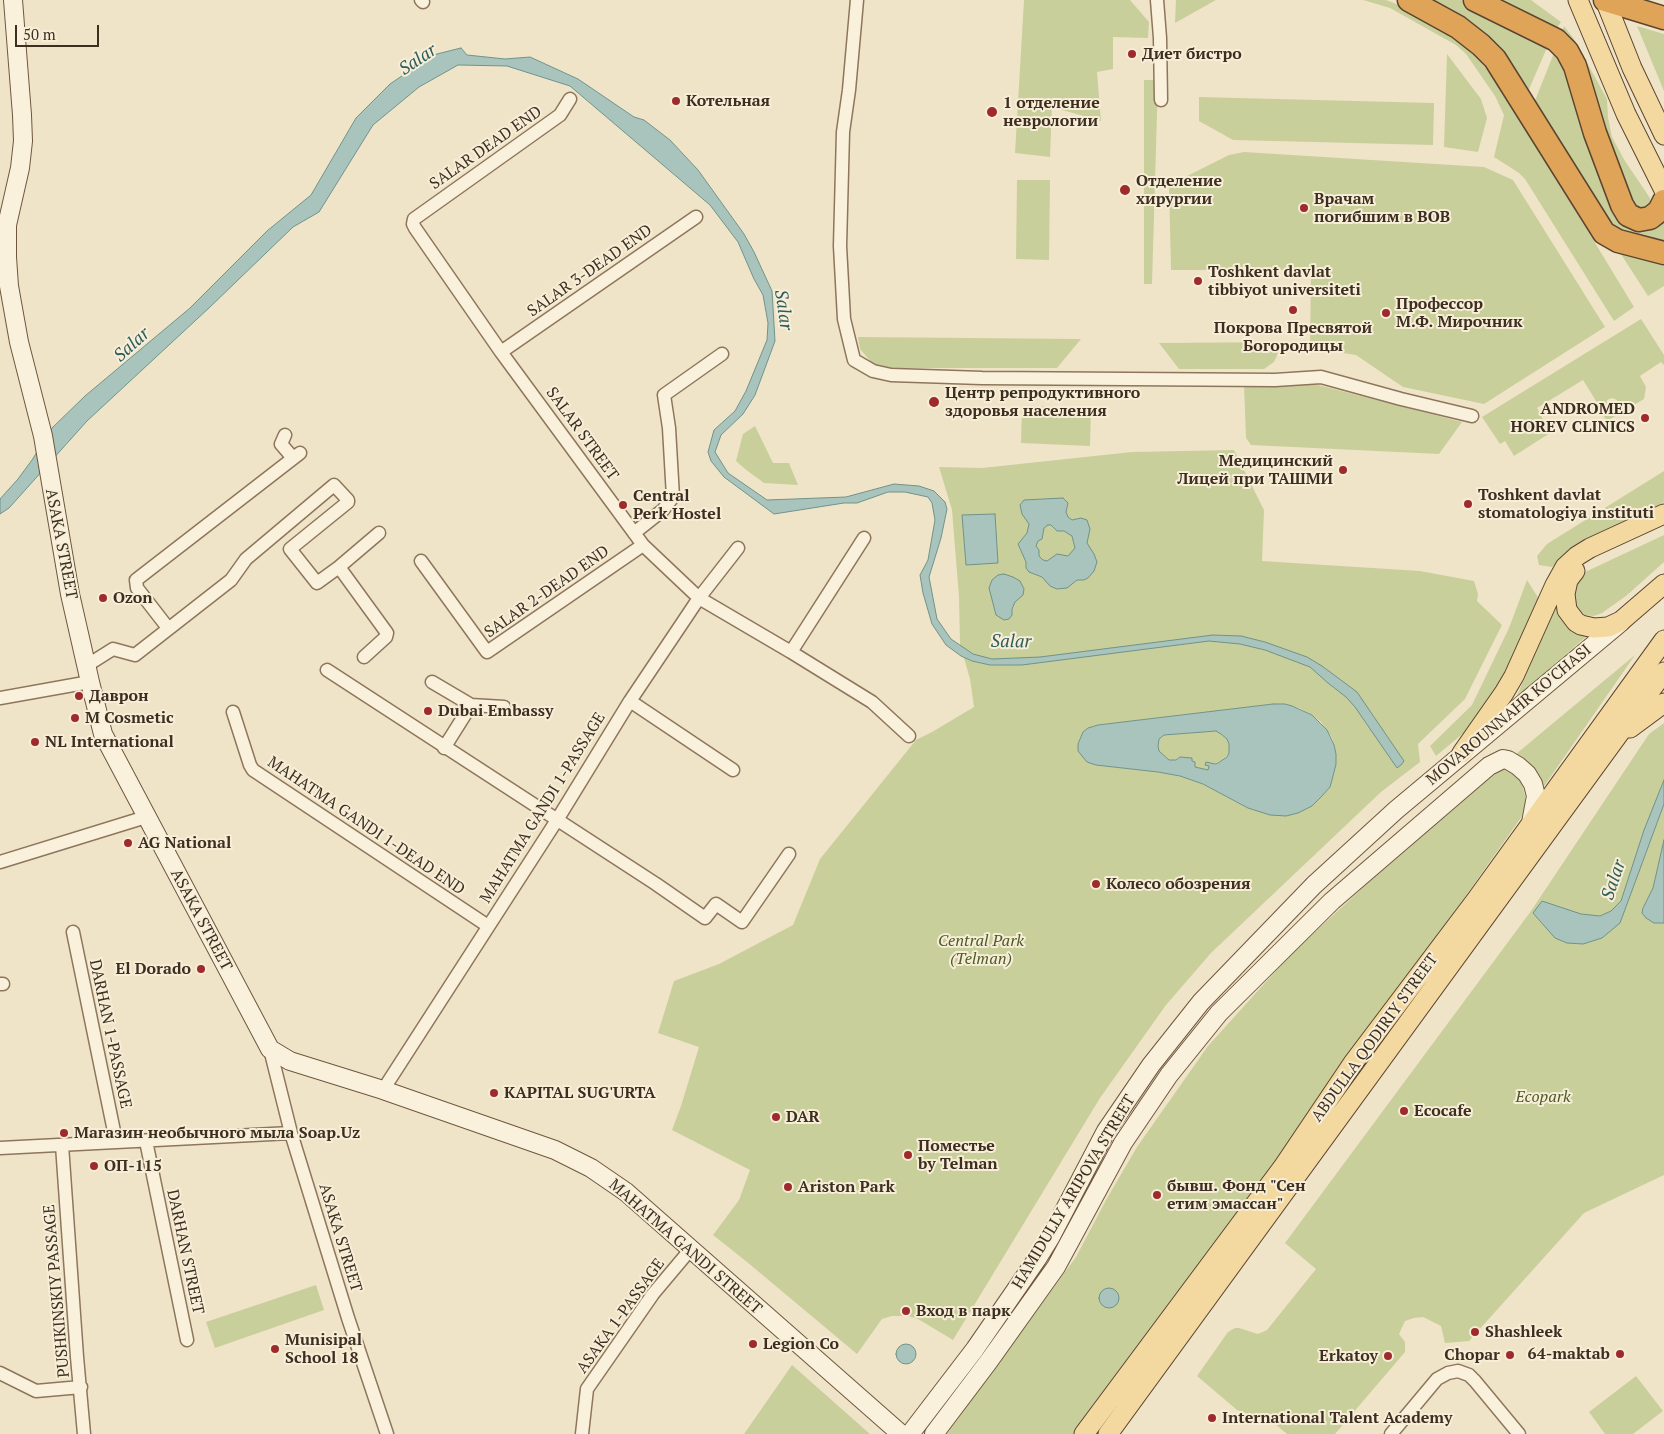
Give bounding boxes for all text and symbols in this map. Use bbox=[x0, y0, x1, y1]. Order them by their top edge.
scale bar bbox=[18, 15, 101, 47]
text: 50 m bbox=[23, 24, 56, 44]
water label: Salar bbox=[395, 40, 441, 80]
place label: Диет бистро bbox=[1142, 44, 1242, 64]
marker: Диет бистро bbox=[1126, 48, 1138, 60]
place label: Котельная bbox=[686, 91, 770, 111]
place label: 1 отделение неврологии bbox=[1003, 93, 1100, 131]
marker: Котельная bbox=[670, 95, 682, 107]
street label: SALAR DEAD END bbox=[426, 102, 546, 194]
marker: 1 отделение неврологии bbox=[985, 105, 999, 119]
place label: Отделение хирургии bbox=[1136, 171, 1222, 209]
marker: Отделение хирургии bbox=[1118, 183, 1132, 197]
place label: Врачам погибшим в ВОВ bbox=[1314, 189, 1450, 227]
marker: Врачам погибшим в ВОВ bbox=[1298, 202, 1310, 214]
street label: SALAR 3-DEAD END bbox=[524, 221, 656, 321]
place label: Toshkent davlat tibbiyot universiteti bbox=[1208, 262, 1361, 300]
marker: Toshkent davlat tibbiyot universiteti bbox=[1192, 275, 1204, 287]
water label: Salar bbox=[769, 288, 797, 332]
place label: Профессор М.Ф. Мирочник bbox=[1396, 294, 1523, 332]
marker: Покрова Пресвятой Богородицы bbox=[1287, 304, 1299, 316]
marker: Профессор М.Ф. Мирочник bbox=[1380, 307, 1392, 319]
place label: Покрова Пресвятой Богородицы bbox=[1214, 318, 1372, 356]
water label: Salar bbox=[110, 323, 154, 367]
place label: Центр репродуктивного здоровья населения bbox=[945, 383, 1140, 421]
street label: SALAR STREET bbox=[542, 384, 622, 484]
marker: Центр репродуктивного здоровья населения bbox=[927, 395, 941, 409]
place label: ANDROMED HOREV CLINICS bbox=[1511, 399, 1635, 437]
marker: ANDROMED HOREV CLINICS bbox=[1639, 412, 1651, 424]
place label: Медицинский Лицей при ТАШМИ bbox=[1177, 451, 1333, 489]
marker: Медицинский Лицей при ТАШМИ bbox=[1337, 464, 1349, 476]
place label: Toshkent davlat stomatologiya instituti bbox=[1478, 485, 1654, 523]
place label: Central Perk Hostel bbox=[633, 486, 721, 524]
street label: ASAKA STREET bbox=[41, 487, 81, 601]
marker: Toshkent davlat stomatologiya instituti bbox=[1462, 498, 1474, 510]
marker: Central Perk Hostel bbox=[617, 499, 629, 511]
street label: SALAR 2-DEAD END bbox=[481, 542, 613, 642]
place label: Ozon bbox=[113, 588, 153, 608]
marker: Ozon bbox=[97, 592, 109, 604]
water label: Salar bbox=[990, 631, 1032, 653]
street label: MOVAROUNNAHR KO'CHASI bbox=[1423, 640, 1595, 790]
place label: Даврон bbox=[89, 686, 149, 706]
marker: Даврон bbox=[73, 690, 85, 702]
place label: Dubai Embassy bbox=[438, 701, 553, 721]
marker: Dubai Embassy bbox=[422, 705, 434, 717]
place label: M Cosmetic bbox=[85, 708, 174, 728]
street label: MAHATMA GANDI 1-PASSAGE bbox=[476, 709, 610, 907]
marker: M Cosmetic bbox=[69, 712, 81, 724]
place label: NL International bbox=[45, 732, 174, 752]
marker: NL International bbox=[29, 736, 41, 748]
street label: MAHATMA GANDI 1-DEAD END bbox=[264, 753, 468, 899]
place label: AG National bbox=[138, 833, 231, 853]
marker: AG National bbox=[122, 837, 134, 849]
water label: Salar bbox=[1597, 857, 1631, 903]
street label: ASAKA STREET bbox=[166, 866, 236, 974]
place label: Колесо обозрения bbox=[1106, 874, 1251, 894]
marker: Колесо обозрения bbox=[1090, 878, 1102, 890]
park label: Central Park (Telman) bbox=[938, 931, 1024, 969]
street label: ABDULLA QODIRIY STREET bbox=[1308, 950, 1442, 1126]
street label: DARHAN 1-PASSAGE bbox=[85, 958, 135, 1110]
place label: El Dorado bbox=[116, 959, 191, 979]
marker: El Dorado bbox=[195, 963, 207, 975]
place label: KAPITAL SUG'URTA bbox=[504, 1083, 656, 1103]
marker: KAPITAL SUG'URTA bbox=[488, 1087, 500, 1099]
park label: Ecopark bbox=[1515, 1087, 1571, 1107]
street label: HAMIDULLY ARIPOVA STREET bbox=[1008, 1091, 1140, 1293]
place label: Ecocafe bbox=[1414, 1101, 1472, 1121]
marker: Ecocafe bbox=[1398, 1105, 1410, 1117]
place label: DAR bbox=[786, 1107, 820, 1127]
marker: DAR bbox=[770, 1111, 782, 1123]
place label: Магазин необычного мыла Soap.Uz bbox=[74, 1123, 360, 1143]
marker: Магазин необычного мыла Soap.Uz bbox=[58, 1127, 70, 1139]
place label: Поместье by Telman bbox=[918, 1136, 998, 1174]
marker: Поместье by Telman bbox=[902, 1149, 914, 1161]
place label: ОП-115 bbox=[104, 1156, 162, 1176]
marker: ОП-115 bbox=[88, 1160, 100, 1172]
street label: MAHATMA GANDI STREET bbox=[605, 1175, 765, 1319]
place label: бывш. Фонд "Сен етим эмассан" bbox=[1167, 1176, 1306, 1214]
place label: Ariston Park bbox=[798, 1177, 895, 1197]
street label: ASAKA STREET bbox=[314, 1181, 366, 1295]
marker: Ariston Park bbox=[782, 1181, 794, 1193]
street label: DARHAN STREET bbox=[162, 1188, 208, 1316]
marker: бывш. Фонд "Сен етим эмассан" bbox=[1151, 1189, 1163, 1201]
street label: PUSHKINSKIY PASSAGE bbox=[40, 1204, 74, 1378]
street label: ASAKA 1-PASSAGE bbox=[573, 1255, 669, 1377]
place label: Вход в парк bbox=[916, 1301, 1010, 1321]
marker: Вход в парк bbox=[900, 1305, 912, 1317]
place label: Shashleek bbox=[1485, 1322, 1562, 1342]
marker: Shashleek bbox=[1469, 1326, 1481, 1338]
place label: Munisipal School 18 bbox=[285, 1330, 362, 1368]
place label: Legion Co bbox=[763, 1334, 839, 1354]
marker: Legion Co bbox=[747, 1338, 759, 1350]
marker: Munisipal School 18 bbox=[269, 1343, 281, 1355]
place label: 64-maktab bbox=[1528, 1344, 1610, 1364]
place label: Chopar bbox=[1444, 1345, 1500, 1365]
place label: Erkatoy bbox=[1319, 1346, 1378, 1366]
marker: 64-maktab bbox=[1614, 1348, 1626, 1360]
marker: Chopar bbox=[1504, 1349, 1516, 1361]
marker: Erkatoy bbox=[1382, 1350, 1394, 1362]
place label: International Talent Academy bbox=[1222, 1408, 1453, 1428]
marker: International Talent Academy bbox=[1206, 1412, 1218, 1424]

